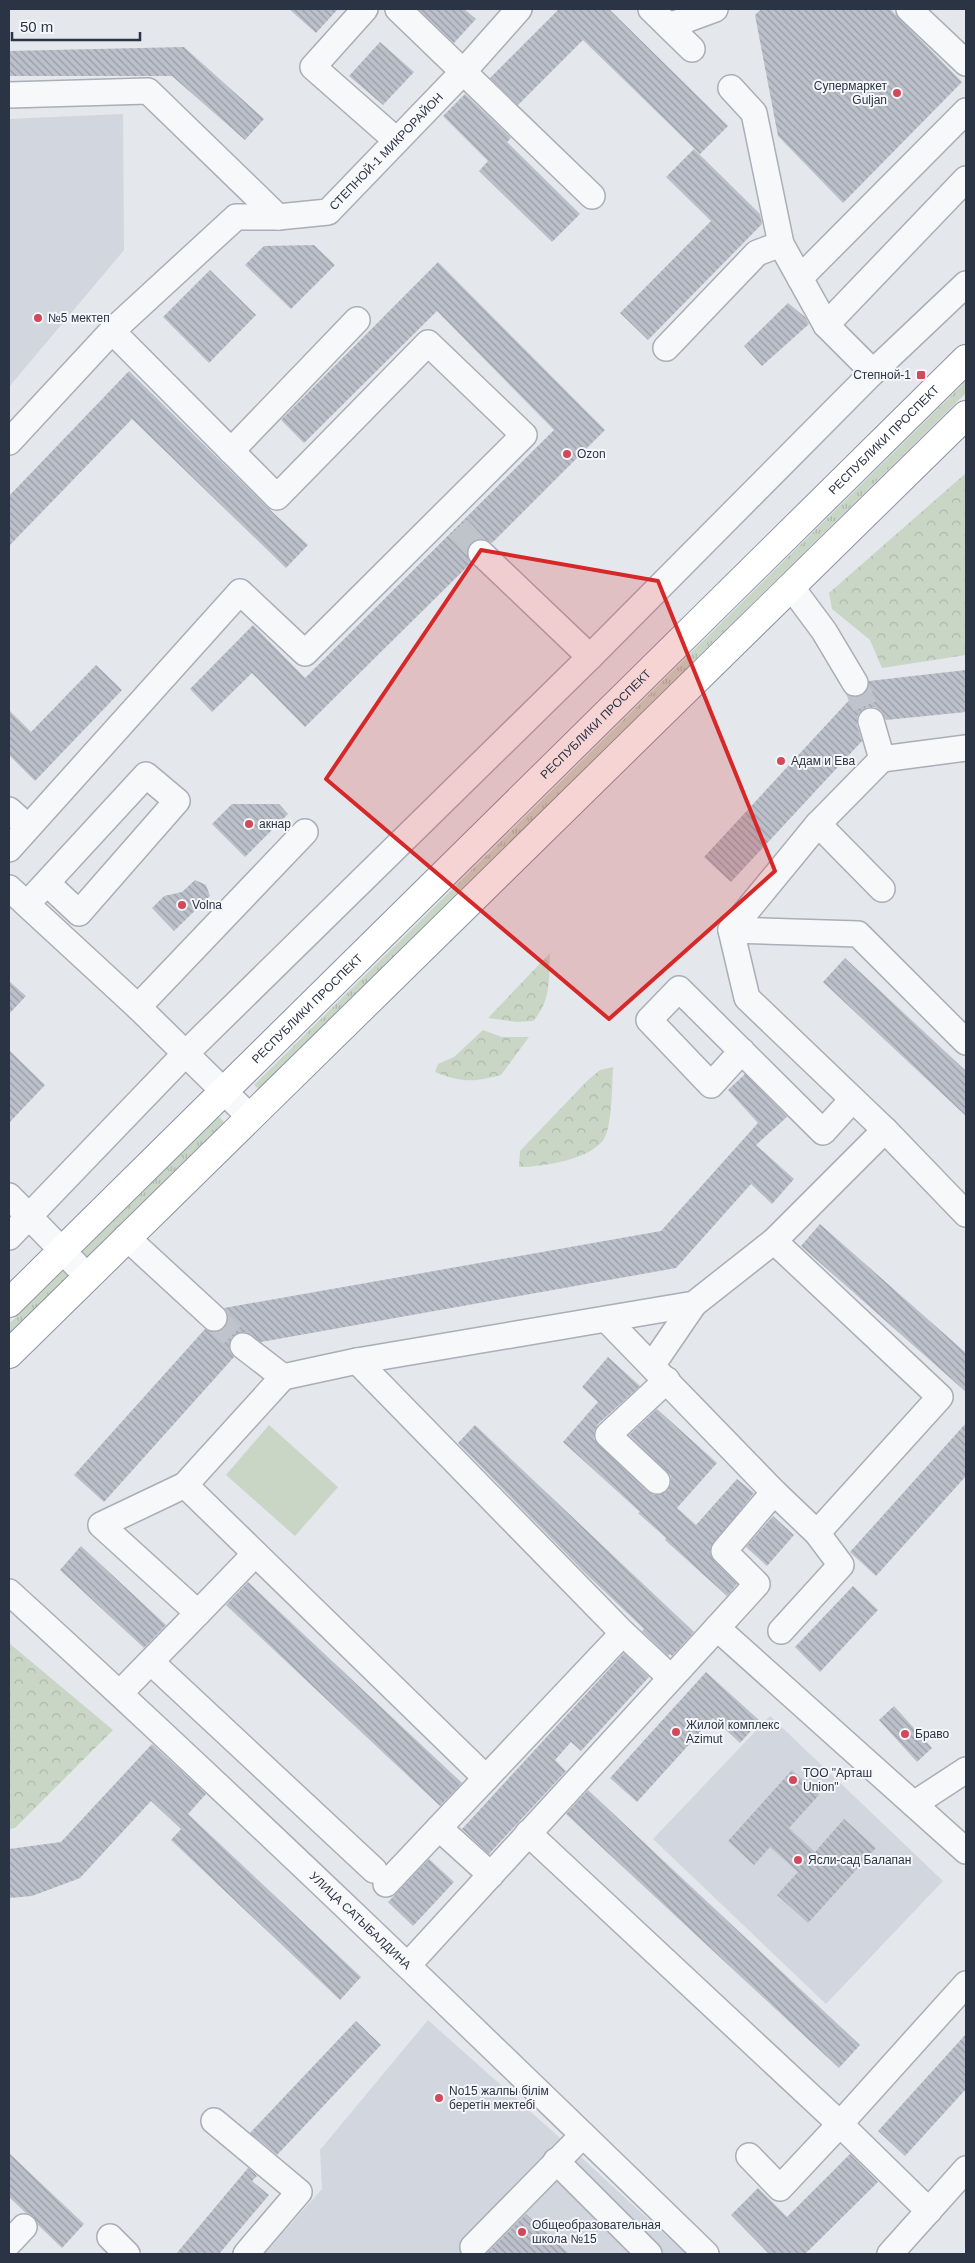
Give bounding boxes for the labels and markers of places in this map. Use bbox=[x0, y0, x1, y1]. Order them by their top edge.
place label: Супермаркет Guljan bbox=[814, 79, 888, 107]
marker: Супермаркет Guljan bbox=[891, 87, 903, 99]
place label: №5 мектеп bbox=[48, 311, 110, 325]
marker: №5 мектеп bbox=[32, 312, 44, 324]
place label: Степной-1 bbox=[853, 368, 911, 382]
marker: Степной-1 bbox=[915, 369, 927, 381]
place label: Ozon bbox=[577, 447, 606, 461]
marker: Ozon bbox=[561, 448, 573, 460]
place label: Адам и Ева bbox=[791, 754, 856, 768]
marker: Адам и Ева bbox=[775, 755, 787, 767]
place label: акнар bbox=[259, 817, 291, 831]
marker: акнар bbox=[243, 818, 255, 830]
place label: Volna bbox=[192, 898, 222, 912]
marker: Volna bbox=[176, 899, 188, 911]
place label: Жилой комплекс Azimut bbox=[686, 1718, 780, 1746]
marker: Жилой комплекс Azimut bbox=[670, 1726, 682, 1738]
place label: Браво bbox=[915, 1727, 949, 1741]
marker: Браво bbox=[899, 1728, 911, 1740]
place label: ТОО "Арташ Union" bbox=[803, 1766, 872, 1794]
marker: ТОО "Арташ Union" bbox=[787, 1774, 799, 1786]
place label: Ясли-сад Балапан bbox=[808, 1853, 911, 1867]
marker: Ясли-сад Балапан bbox=[792, 1854, 804, 1866]
place label: No15 жалпы білім беретін мектебі bbox=[449, 2084, 549, 2112]
marker: No15 жалпы білім беретін мектебі bbox=[433, 2092, 445, 2104]
place label: Общеобразовательная школа №15 bbox=[532, 2218, 661, 2246]
marker: Общеобразовательная школа №15 bbox=[516, 2226, 528, 2238]

